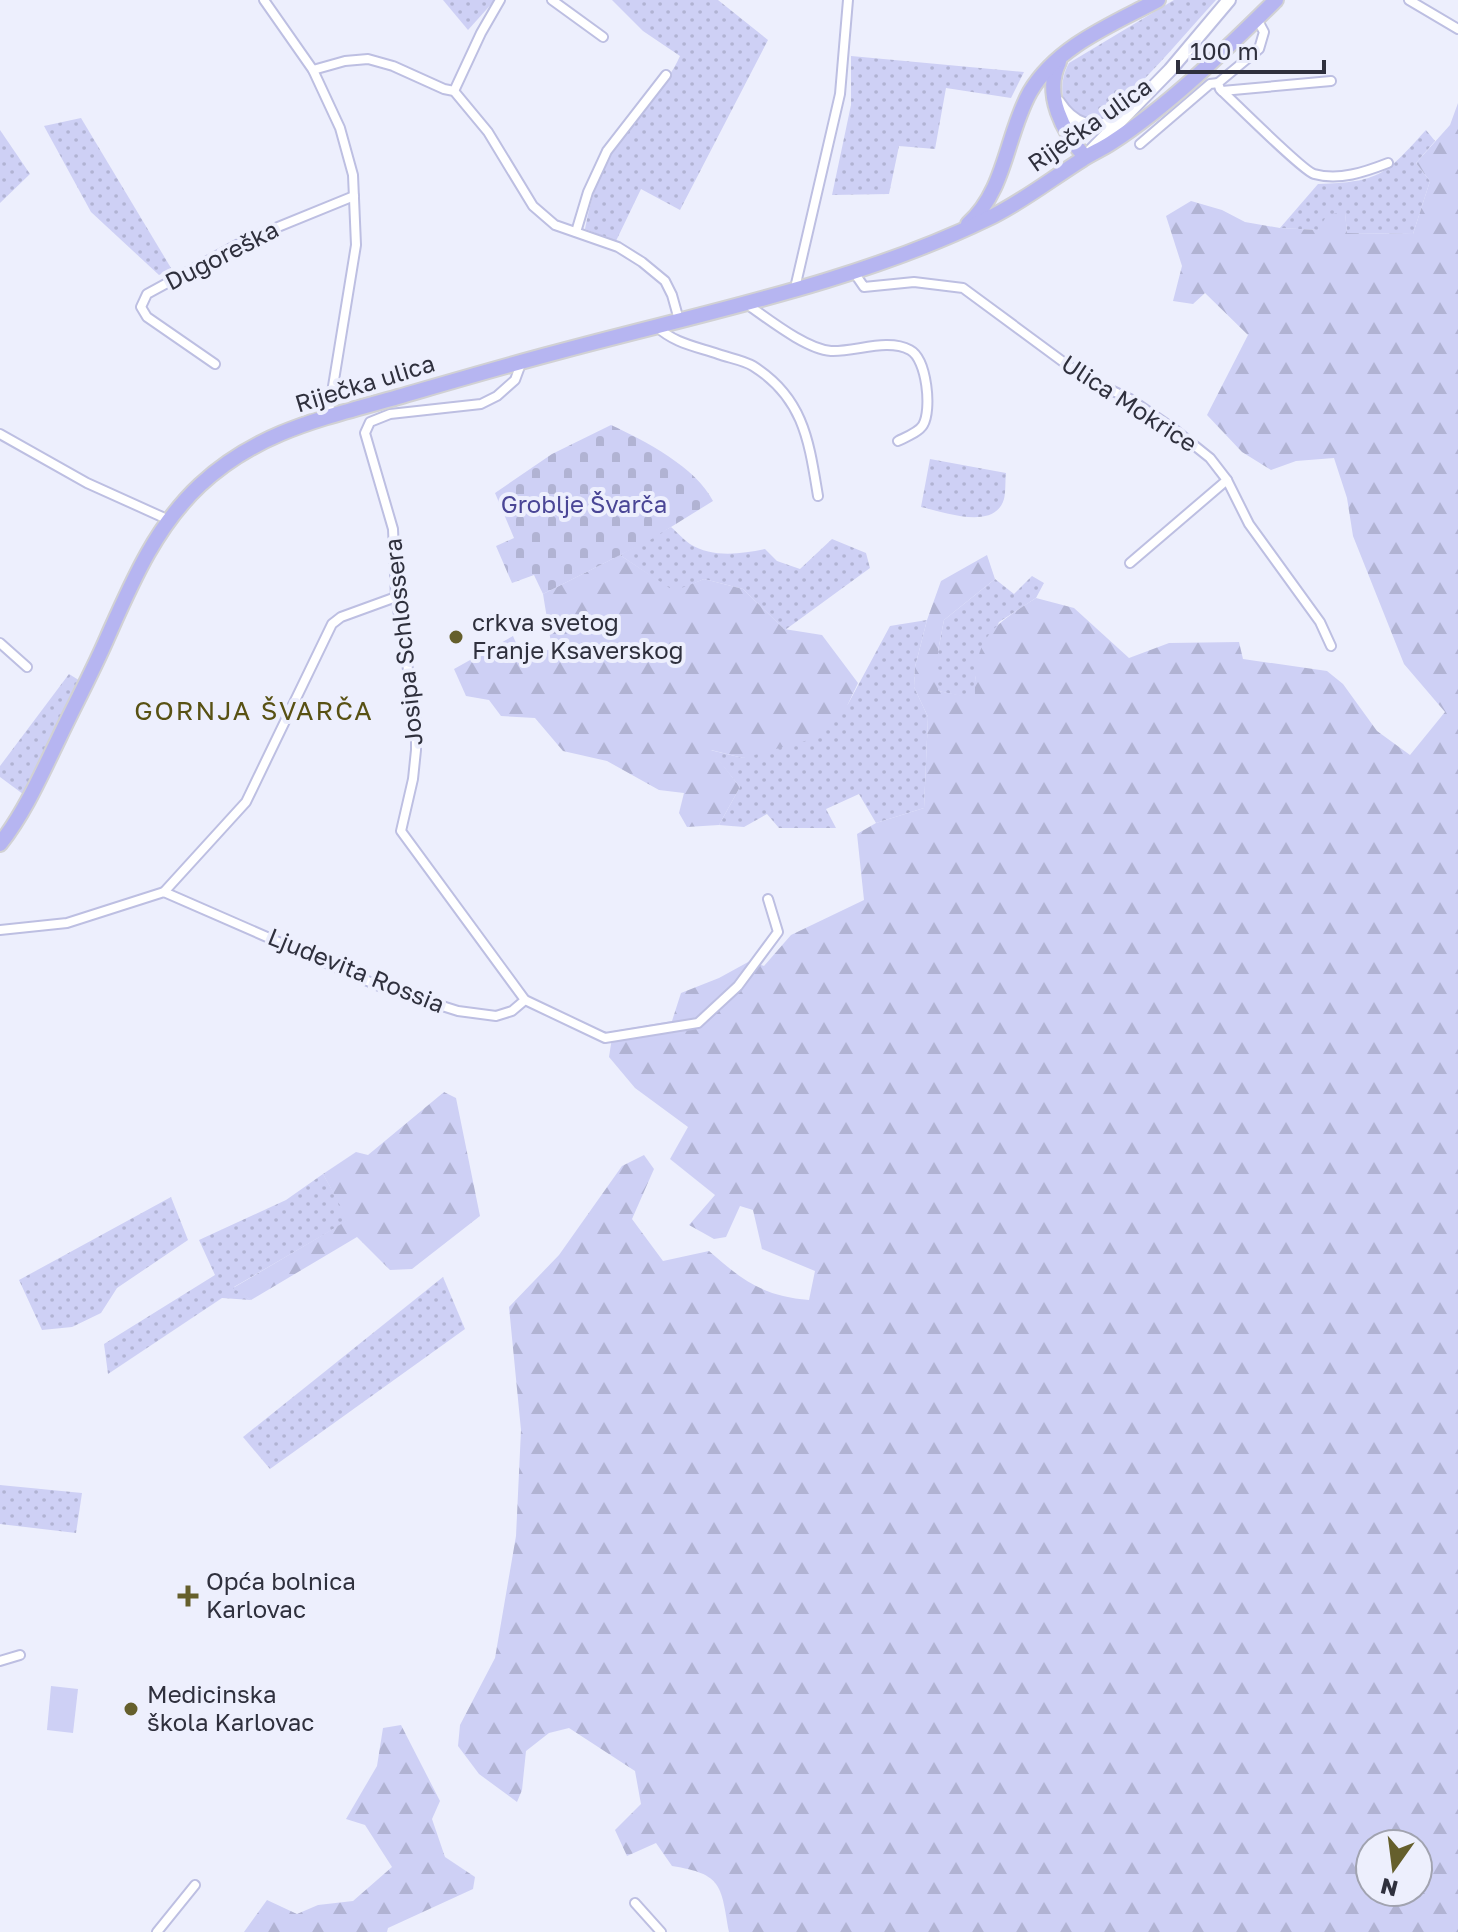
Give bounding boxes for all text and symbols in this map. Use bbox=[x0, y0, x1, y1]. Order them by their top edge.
scale bar bbox=[1178, 24, 1324, 74]
text: 100 m bbox=[1190, 36, 1259, 65]
street label: Riječka ulica bbox=[1022, 70, 1157, 177]
street label: Dugoreška bbox=[160, 214, 283, 296]
street label: Riječka ulica bbox=[291, 348, 438, 418]
street label: Ulica Mokrice bbox=[1057, 348, 1203, 457]
park label: Groblje Švarča bbox=[501, 489, 667, 518]
street label: Josipa Schlossera bbox=[377, 537, 428, 747]
place label: crkva svetog Franje Ksaverskog bbox=[472, 607, 683, 664]
marker: crkva svetog Franje Ksaverskog bbox=[447, 628, 465, 646]
district label: GORNJA ŠVARČA bbox=[134, 695, 374, 726]
street label: Ljudevita Rossia bbox=[264, 921, 449, 1018]
place label: Opća bolnica Karlovac bbox=[206, 1566, 356, 1623]
marker: Opća bolnica Karlovac bbox=[177, 1585, 199, 1607]
place label: Medicinska škola Karlovac bbox=[147, 1679, 314, 1736]
marker: Medicinska škola Karlovac bbox=[122, 1700, 140, 1718]
north arrow bbox=[1354, 1828, 1434, 1908]
text: N bbox=[1378, 1873, 1400, 1903]

